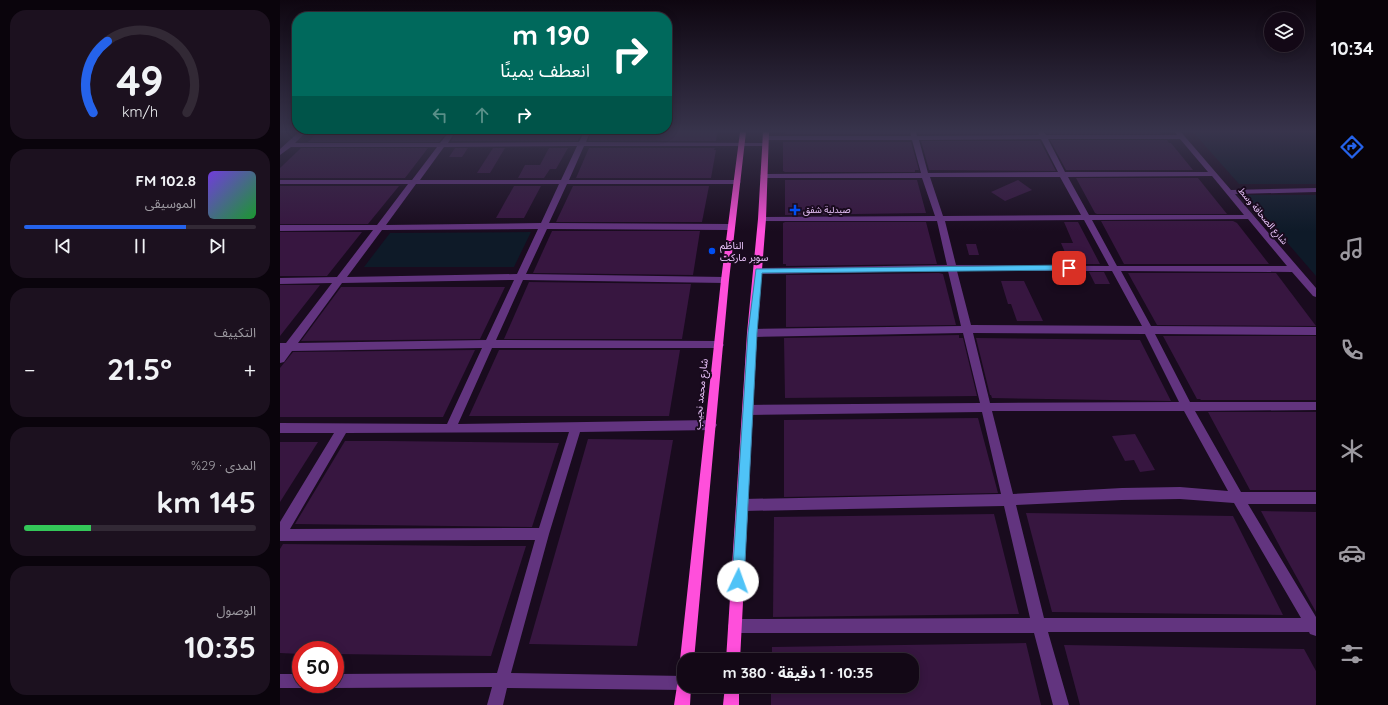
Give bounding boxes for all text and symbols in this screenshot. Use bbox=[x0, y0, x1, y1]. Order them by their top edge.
map controls bbox=[1264, 12, 1304, 52]
button: layers bbox=[1264, 12, 1304, 52]
text: 190 m bbox=[512, 17, 590, 52]
icon: right bbox=[604, 28, 656, 80]
text: 10:34 bbox=[1330, 37, 1374, 60]
text: 49 bbox=[116, 53, 164, 105]
text: انعطف يمينًا bbox=[500, 59, 590, 82]
text: km/h bbox=[122, 102, 158, 120]
icon: left bbox=[429, 104, 451, 126]
icon: ahead bbox=[471, 104, 493, 126]
icon: right bbox=[513, 104, 535, 126]
icon: directions bbox=[1338, 133, 1366, 161]
text: 102.8 FM bbox=[136, 171, 196, 190]
street label: شارع الصحافة وسط bbox=[1235, 185, 1290, 248]
text: الموسيقى bbox=[145, 195, 196, 211]
place label: صيدلية شفق bbox=[803, 204, 851, 216]
marker: صيدلية شفق bbox=[790, 205, 800, 215]
icon: previous bbox=[52, 235, 74, 257]
icon: pause bbox=[129, 235, 151, 257]
icon: next bbox=[206, 235, 228, 257]
icon: music bbox=[1338, 235, 1366, 263]
place label: الناظم سوبر ماركت bbox=[720, 239, 769, 264]
marker: الناظم سوبر ماركت bbox=[707, 246, 717, 256]
pin bbox=[1052, 251, 1086, 285]
icon: arrive bbox=[1058, 257, 1080, 279]
text: التكييف bbox=[214, 324, 256, 340]
icon: phone bbox=[1338, 336, 1366, 364]
text: 21.5° bbox=[107, 350, 172, 388]
text: − bbox=[24, 356, 35, 384]
text: + bbox=[244, 356, 256, 384]
street label: شارع محمد نجيب bbox=[690, 358, 712, 430]
icon: climate bbox=[1338, 437, 1366, 465]
text: المدى · 29% bbox=[191, 457, 256, 473]
text: 145 km bbox=[156, 483, 256, 521]
icon: car bbox=[1338, 539, 1366, 567]
position arrow bbox=[717, 560, 759, 602]
text: الوصول bbox=[216, 602, 256, 618]
text: 10:35 bbox=[184, 628, 256, 666]
icon: filters bbox=[1338, 640, 1366, 668]
speed limit sign: 50 bbox=[292, 641, 344, 693]
text: 10:35 · 1 دقيقة · 380 m bbox=[723, 663, 873, 682]

